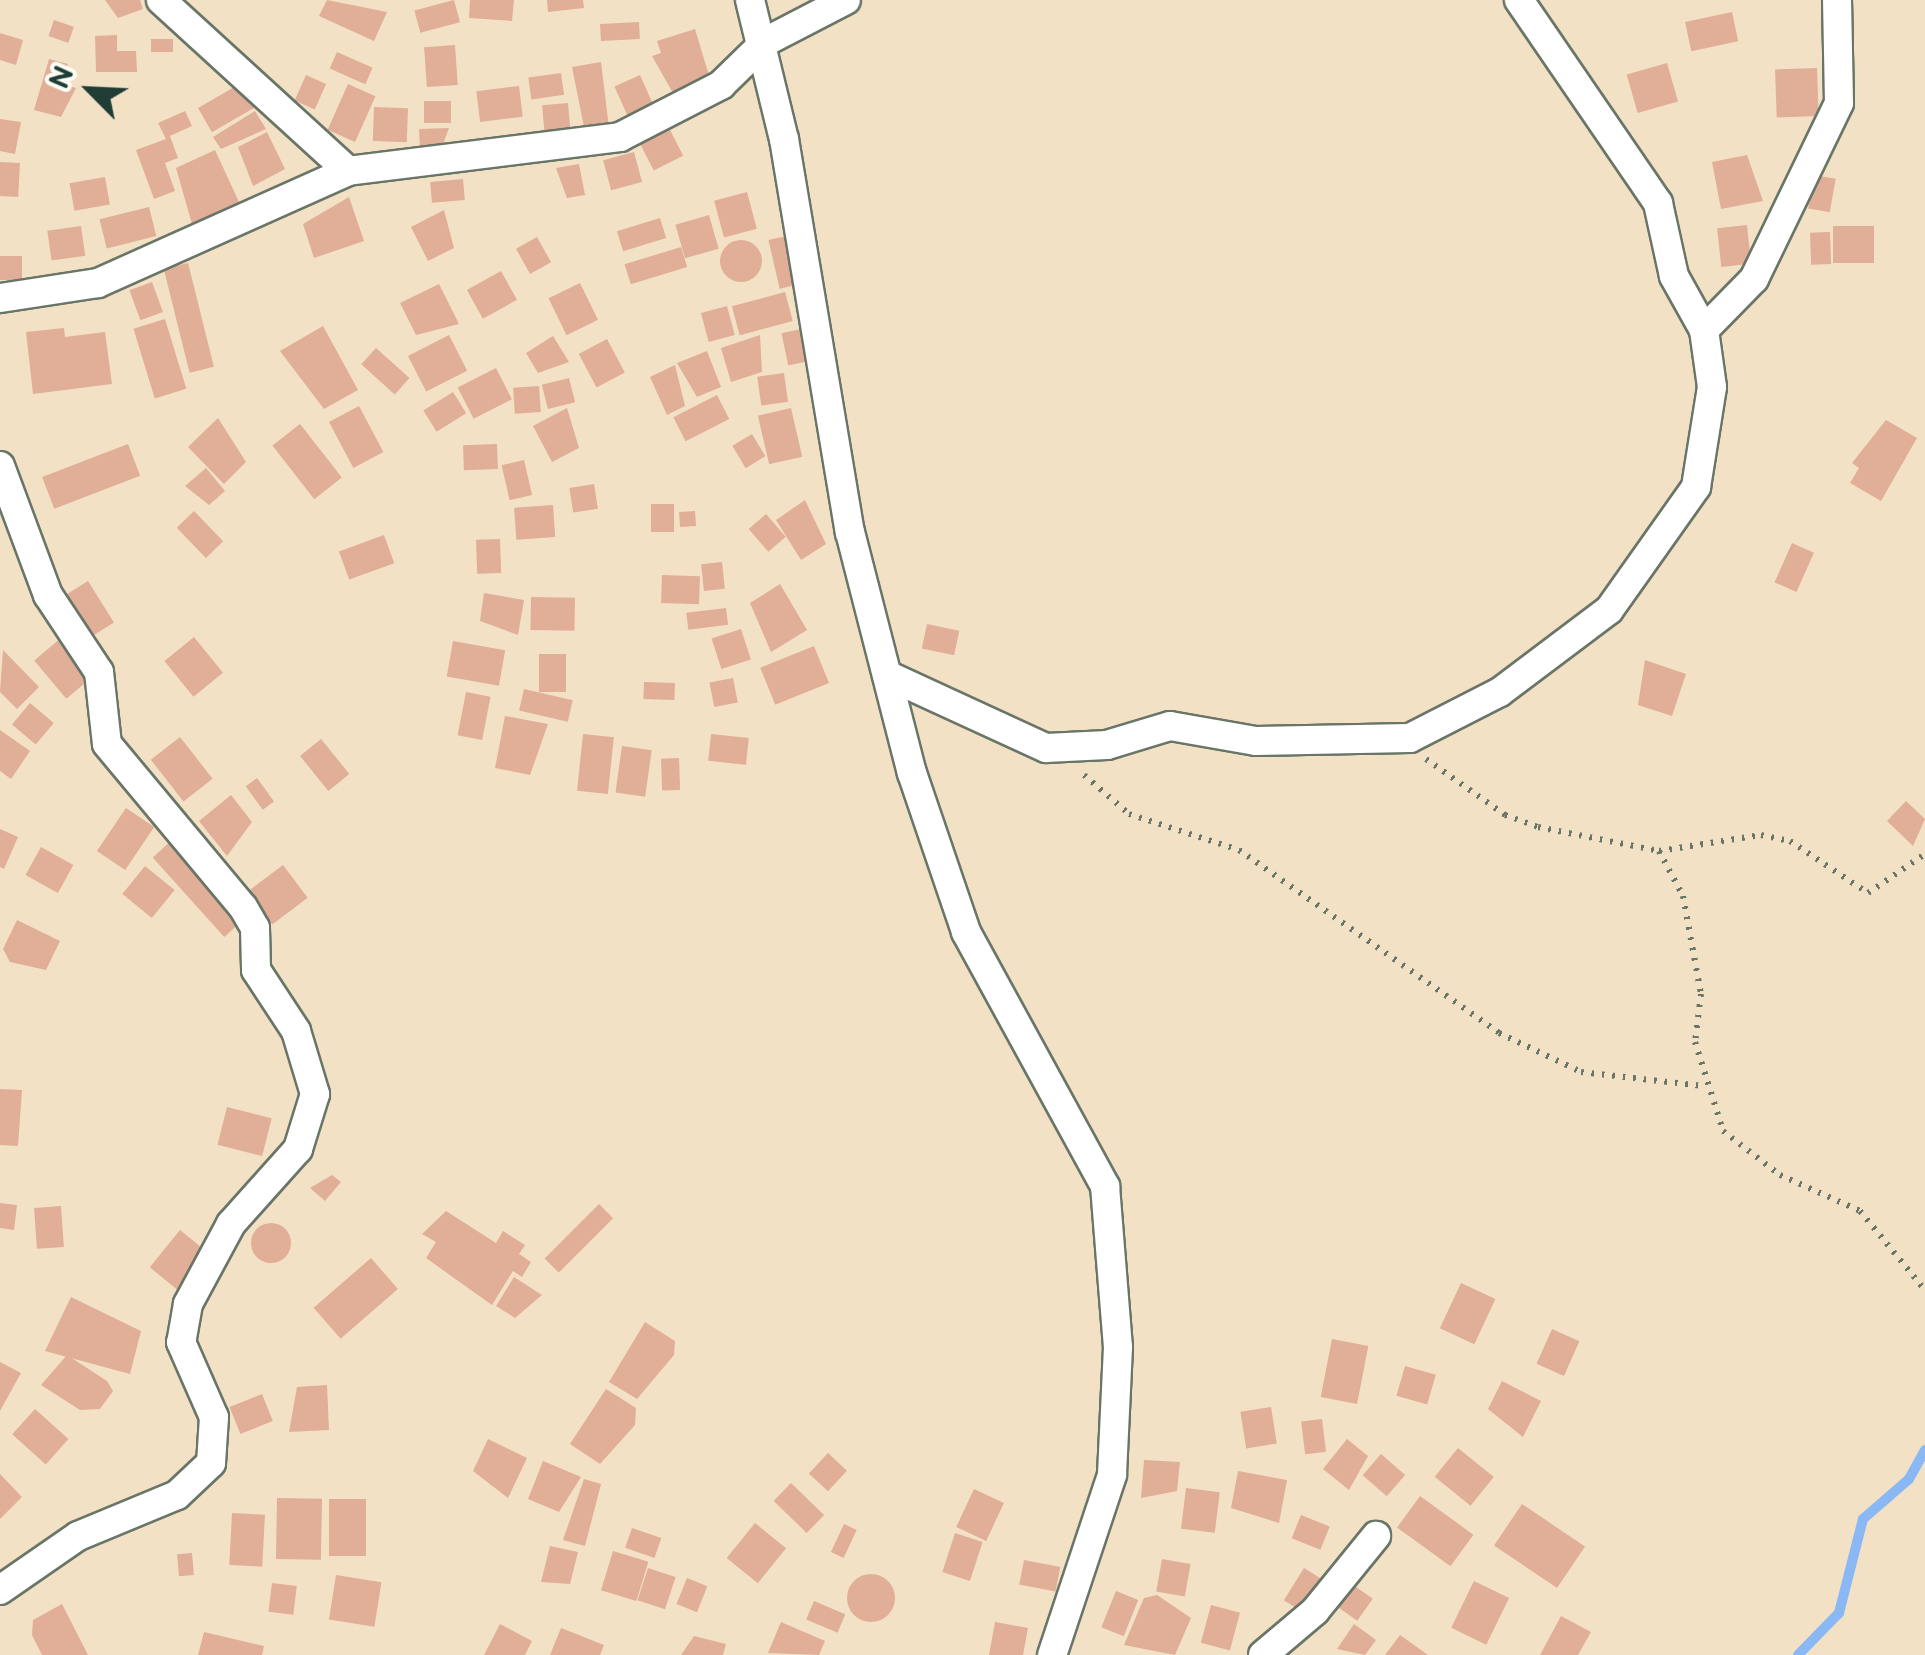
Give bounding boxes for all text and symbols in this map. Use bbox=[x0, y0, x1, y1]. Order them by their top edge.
north arrow bbox=[40, 40, 140, 140]
text: N bbox=[43, 61, 81, 94]

